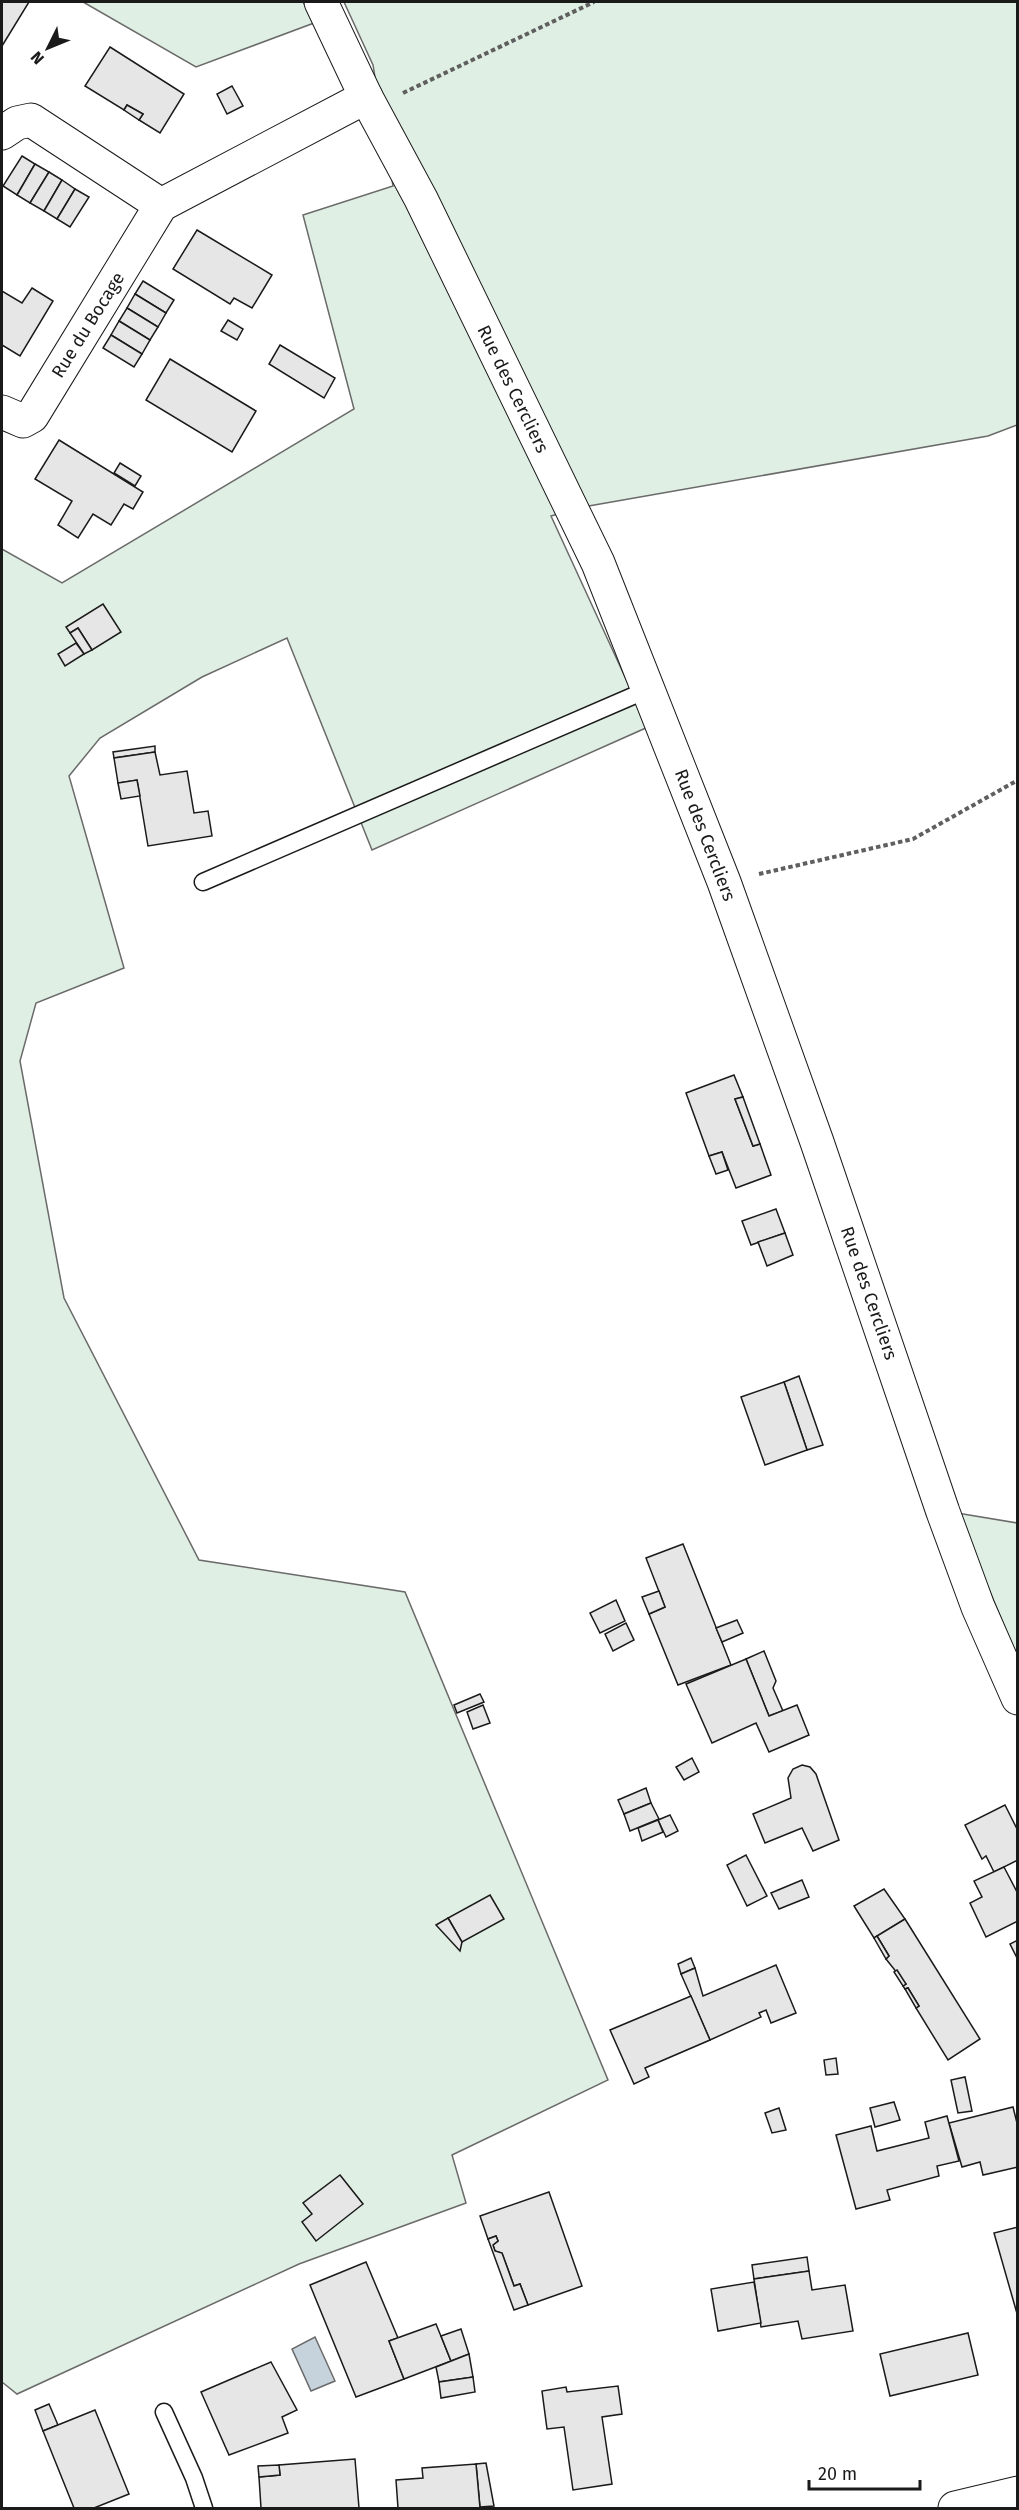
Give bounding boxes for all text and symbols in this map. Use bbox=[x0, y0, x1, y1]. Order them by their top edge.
north arrow bbox=[18, 18, 78, 78]
text: N bbox=[27, 48, 48, 68]
street label: Rue du Bocage bbox=[47, 268, 129, 382]
street label: Rue des Cercliers bbox=[473, 321, 553, 457]
street label: Rue des Cercliers bbox=[670, 766, 740, 904]
street label: Rue des Cercliers bbox=[836, 1223, 902, 1363]
scale bar bbox=[809, 2453, 920, 2491]
text: 20 m bbox=[818, 2463, 857, 2485]

